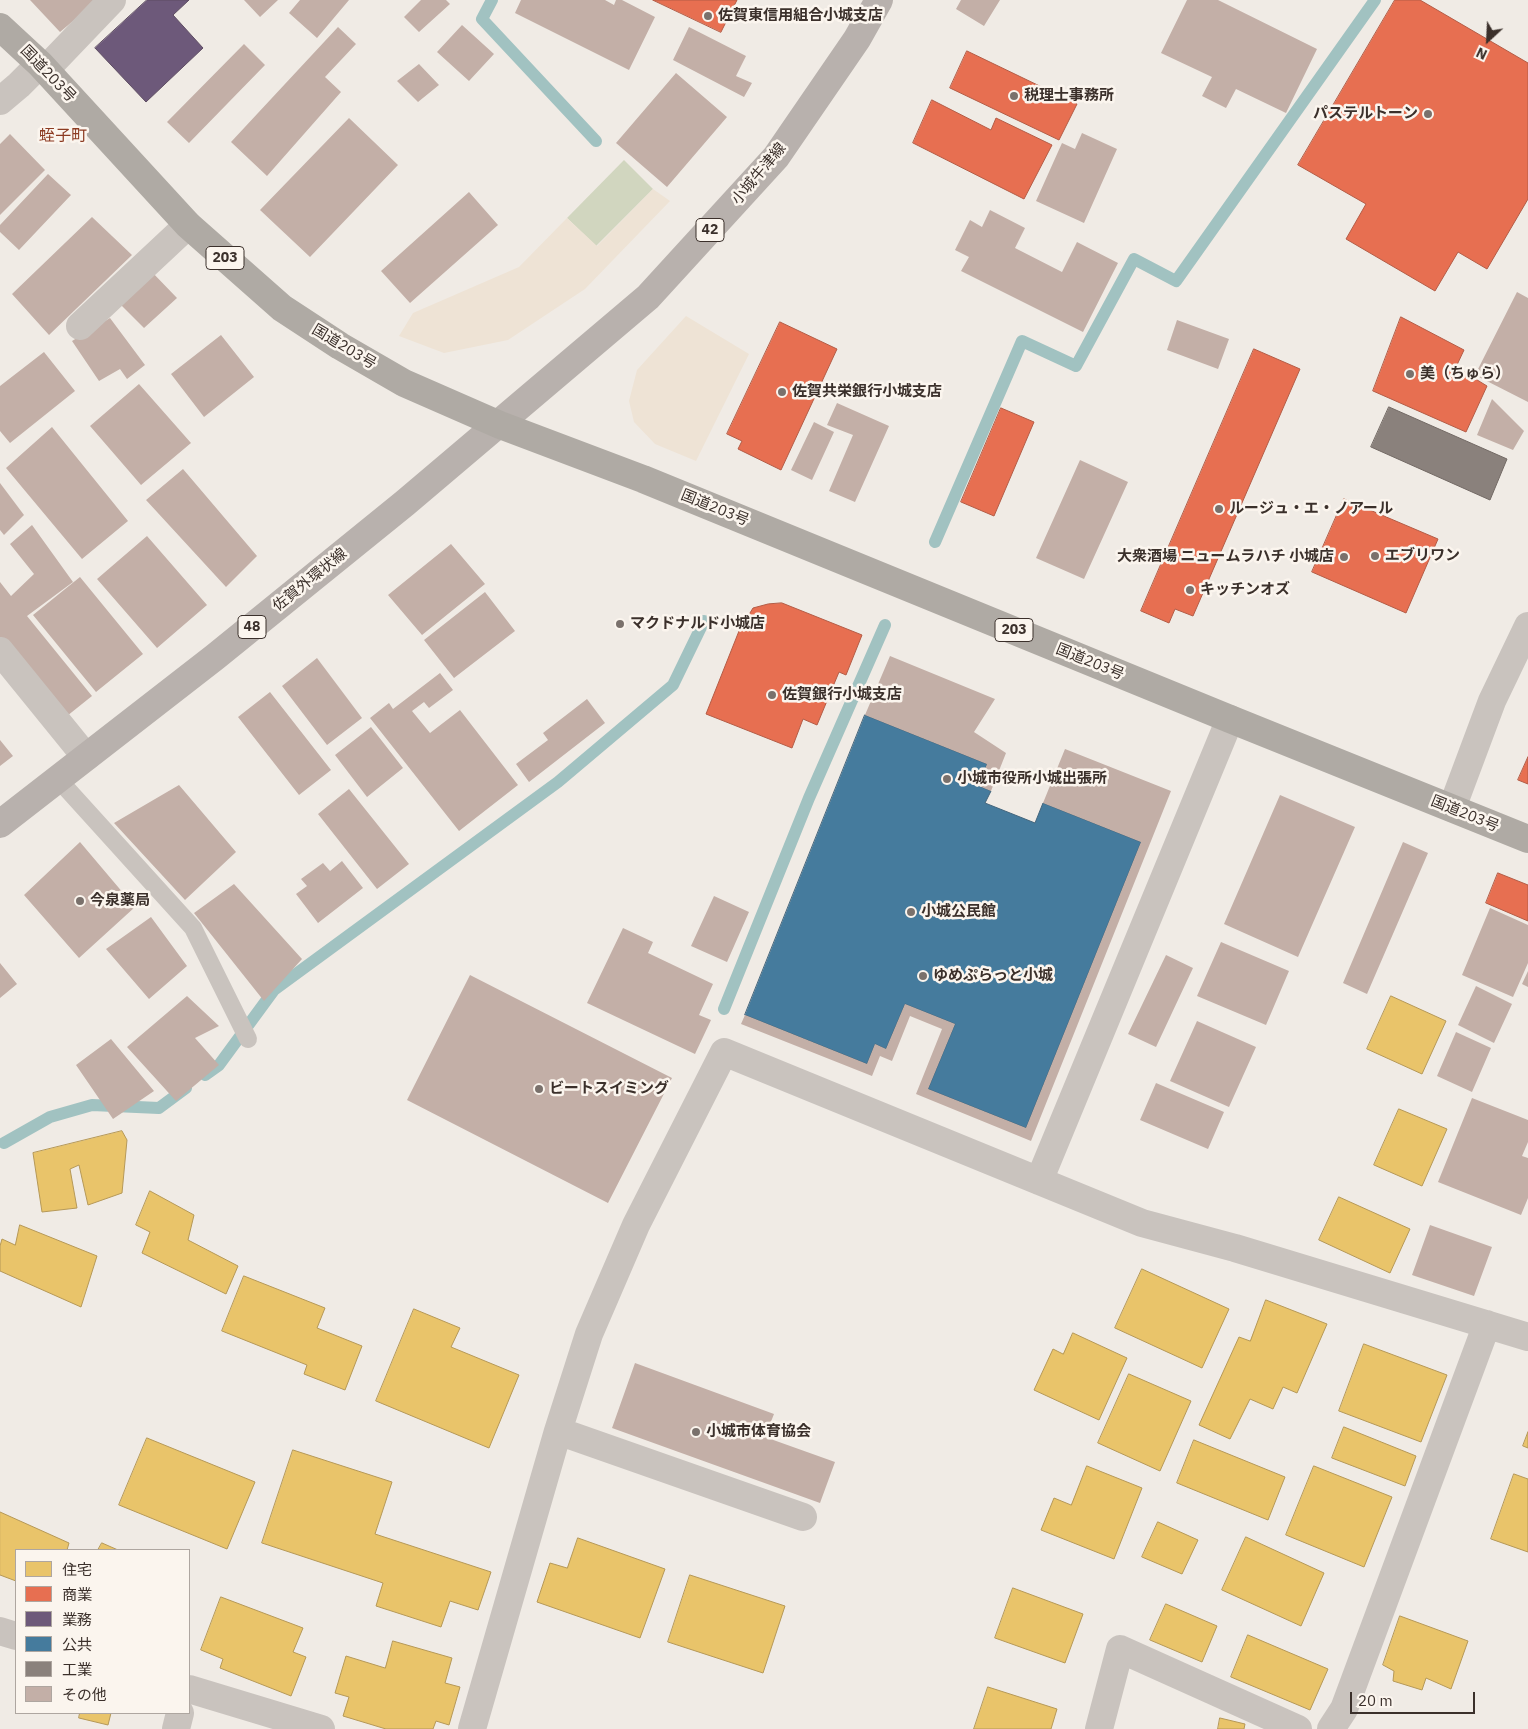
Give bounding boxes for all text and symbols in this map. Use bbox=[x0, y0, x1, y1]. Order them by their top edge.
place label: 佐賀東信用組合小城支店 bbox=[718, 7, 883, 25]
marker: 佐賀東信用組合小城支店 bbox=[702, 10, 714, 22]
north arrow bbox=[1463, 15, 1513, 65]
street label: 国道203号 bbox=[17, 42, 79, 106]
text: N bbox=[1473, 43, 1490, 64]
place label: 税理士事務所 bbox=[1024, 87, 1114, 105]
marker: 税理士事務所 bbox=[1008, 90, 1020, 102]
place label: パステルトーン bbox=[1313, 105, 1418, 123]
marker: パステルトーン bbox=[1422, 108, 1434, 120]
district label: 蛭子町 bbox=[39, 126, 87, 146]
street label: 小城牛津線 bbox=[728, 139, 790, 209]
road number: 42 bbox=[696, 218, 724, 242]
road number: 203 bbox=[206, 247, 244, 270]
street label: 国道203号 bbox=[309, 321, 379, 373]
place label: 美（ちゅら） bbox=[1420, 365, 1510, 383]
marker: 美（ちゅら） bbox=[1404, 368, 1416, 380]
place label: 佐賀共栄銀行小城支店 bbox=[792, 383, 942, 401]
marker: 佐賀共栄銀行小城支店 bbox=[776, 386, 788, 398]
street label: 国道203号 bbox=[678, 486, 752, 530]
place label: ルージュ・エ・ノアール bbox=[1229, 500, 1393, 518]
marker: ルージュ・エ・ノアール bbox=[1213, 503, 1225, 515]
street label: 佐賀外環状線 bbox=[269, 545, 351, 615]
place label: エブリワン bbox=[1385, 547, 1460, 565]
place label: 大衆酒場 ニュームラハチ 小城店 bbox=[1117, 548, 1334, 566]
marker: エブリワン bbox=[1369, 550, 1381, 562]
marker: 大衆酒場 ニュームラハチ 小城店 bbox=[1338, 551, 1350, 563]
place label: キッチンオズ bbox=[1200, 581, 1290, 599]
marker: キッチンオズ bbox=[1184, 584, 1196, 596]
place label: マクドナルド小城店 bbox=[630, 615, 765, 633]
road number: 48 bbox=[238, 616, 266, 638]
marker: マクドナルド小城店 bbox=[614, 618, 626, 630]
road number: 203 bbox=[995, 618, 1033, 642]
street label: 国道203号 bbox=[1053, 640, 1127, 684]
place label: 佐賀銀行小城支店 bbox=[782, 686, 902, 704]
marker: 佐賀銀行小城支店 bbox=[766, 689, 778, 701]
place label: 小城市役所小城出張所 bbox=[957, 770, 1107, 788]
marker: 小城市役所小城出張所 bbox=[941, 773, 953, 785]
street label: 国道203号 bbox=[1428, 792, 1502, 836]
place label: 今泉薬局 bbox=[90, 892, 150, 910]
marker: 今泉薬局 bbox=[74, 895, 86, 907]
place label: 小城公民館 bbox=[921, 903, 996, 921]
marker: 小城公民館 bbox=[905, 906, 917, 918]
place label: ゆめぷらっと小城 bbox=[933, 967, 1053, 985]
marker: ゆめぷらっと小城 bbox=[917, 970, 929, 982]
place label: ビートスイミング bbox=[549, 1080, 669, 1098]
marker: ビートスイミング bbox=[533, 1083, 545, 1095]
place label: 小城市体育協会 bbox=[706, 1423, 811, 1441]
marker: 小城市体育協会 bbox=[690, 1426, 702, 1438]
legend bbox=[15, 1549, 190, 1714]
text: 住宅 bbox=[62, 1560, 92, 1579]
text: 商業 bbox=[62, 1585, 92, 1604]
text: 業務 bbox=[62, 1610, 92, 1629]
text: 公共 bbox=[62, 1635, 92, 1654]
text: 工業 bbox=[62, 1660, 92, 1679]
scale bar bbox=[1353, 1682, 1478, 1714]
text: その他 bbox=[62, 1685, 107, 1704]
text: 20 m bbox=[1358, 1691, 1393, 1710]

